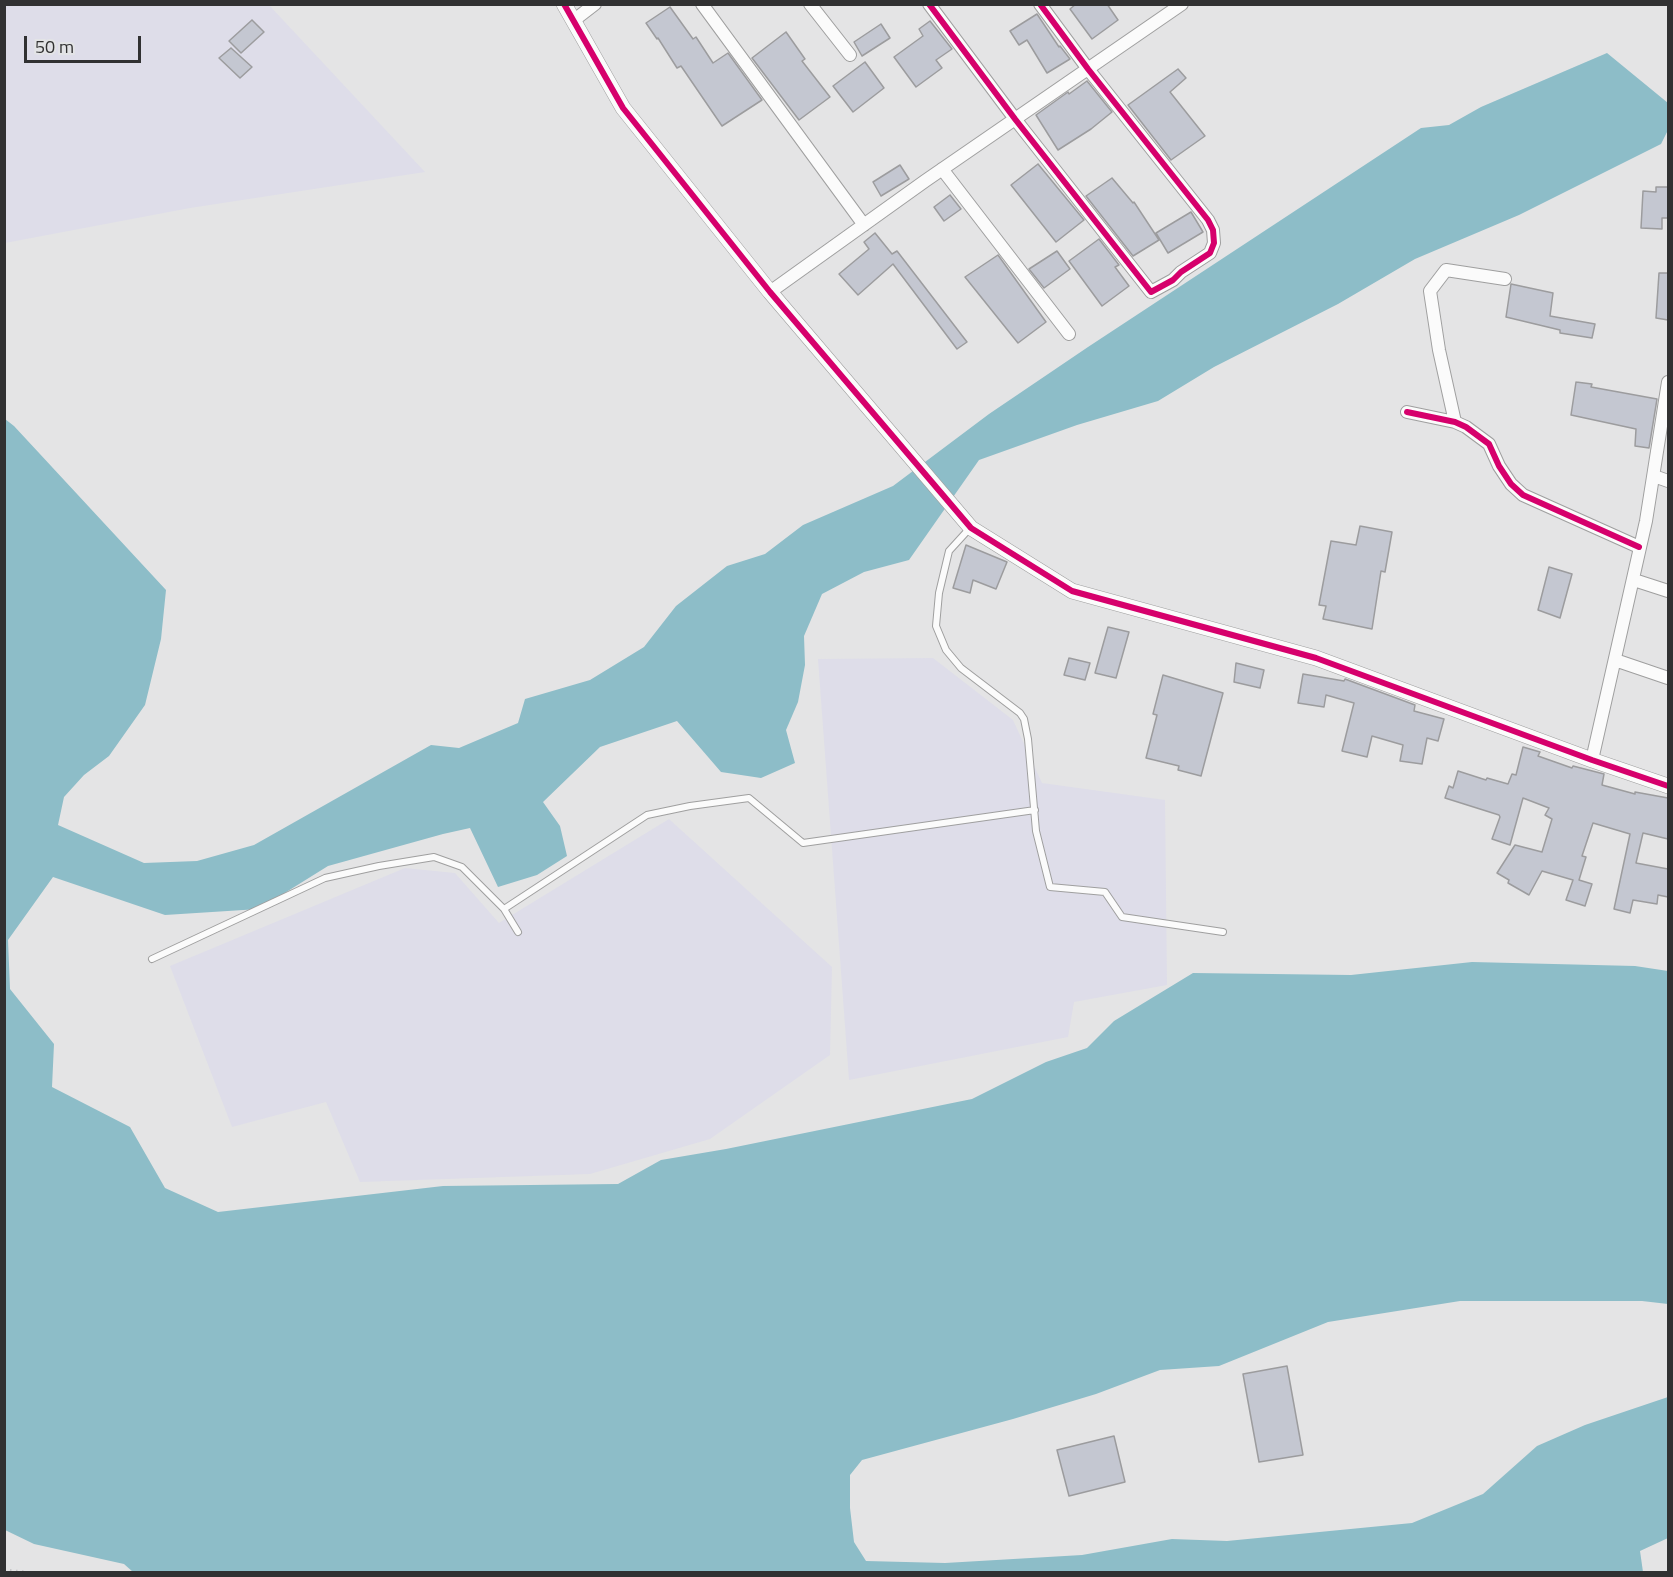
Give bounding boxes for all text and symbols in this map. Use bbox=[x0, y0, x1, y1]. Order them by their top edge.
scale bar bbox=[27, 24, 144, 62]
text: 50 m bbox=[35, 33, 74, 60]

